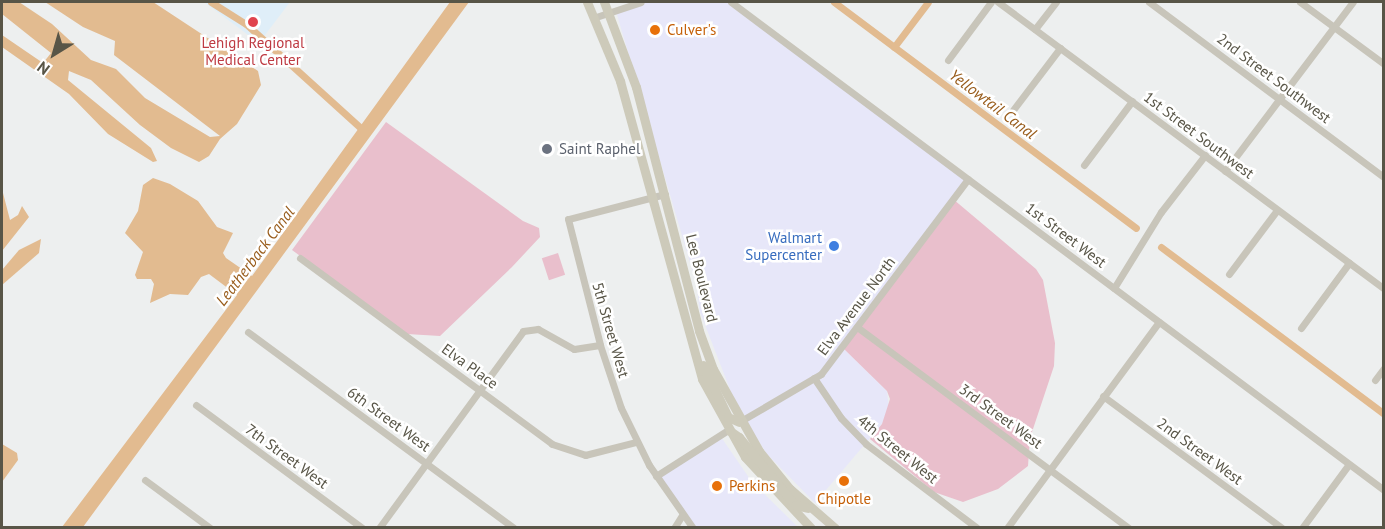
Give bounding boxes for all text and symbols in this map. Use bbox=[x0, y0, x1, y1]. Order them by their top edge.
marker: Lehigh Regional Medical Center bbox=[244, 13, 262, 31]
place label: Culver's bbox=[667, 21, 716, 39]
marker: Culver's bbox=[648, 23, 662, 37]
north arrow bbox=[24, 24, 84, 84]
street label: 2nd Street Southwest bbox=[1213, 29, 1335, 127]
place label: Lehigh Regional Medical Center bbox=[202, 33, 304, 68]
text: N bbox=[33, 57, 53, 80]
water label: Yellowtail Canal bbox=[946, 65, 1040, 143]
street label: 1st Street Southwest bbox=[1140, 88, 1258, 182]
place label: Saint Raphel bbox=[559, 140, 640, 158]
marker: Saint Raphel bbox=[540, 142, 554, 156]
street label: 1st Street West bbox=[1022, 199, 1110, 271]
water label: Leatherback Canal bbox=[211, 203, 299, 309]
place label: Walmart Supercenter bbox=[745, 228, 822, 263]
street label: Lee Boulevard bbox=[682, 232, 722, 324]
marker: Walmart Supercenter bbox=[827, 239, 841, 253]
street label: Elva Avenue North bbox=[813, 253, 899, 359]
street label: 5th Street West bbox=[589, 280, 633, 380]
street label: Elva Place bbox=[438, 340, 502, 392]
street label: 3rd Street West bbox=[956, 380, 1046, 452]
street label: 6th Street West bbox=[344, 383, 434, 455]
street label: 4th Street West bbox=[854, 411, 942, 487]
street label: 2nd Street West bbox=[1154, 414, 1246, 488]
street label: 7th Street West bbox=[242, 420, 332, 492]
marker: Chipotle bbox=[837, 474, 851, 488]
place label: Perkins bbox=[729, 477, 775, 495]
marker: Perkins bbox=[710, 479, 724, 493]
place label: Chipotle bbox=[817, 490, 871, 508]

